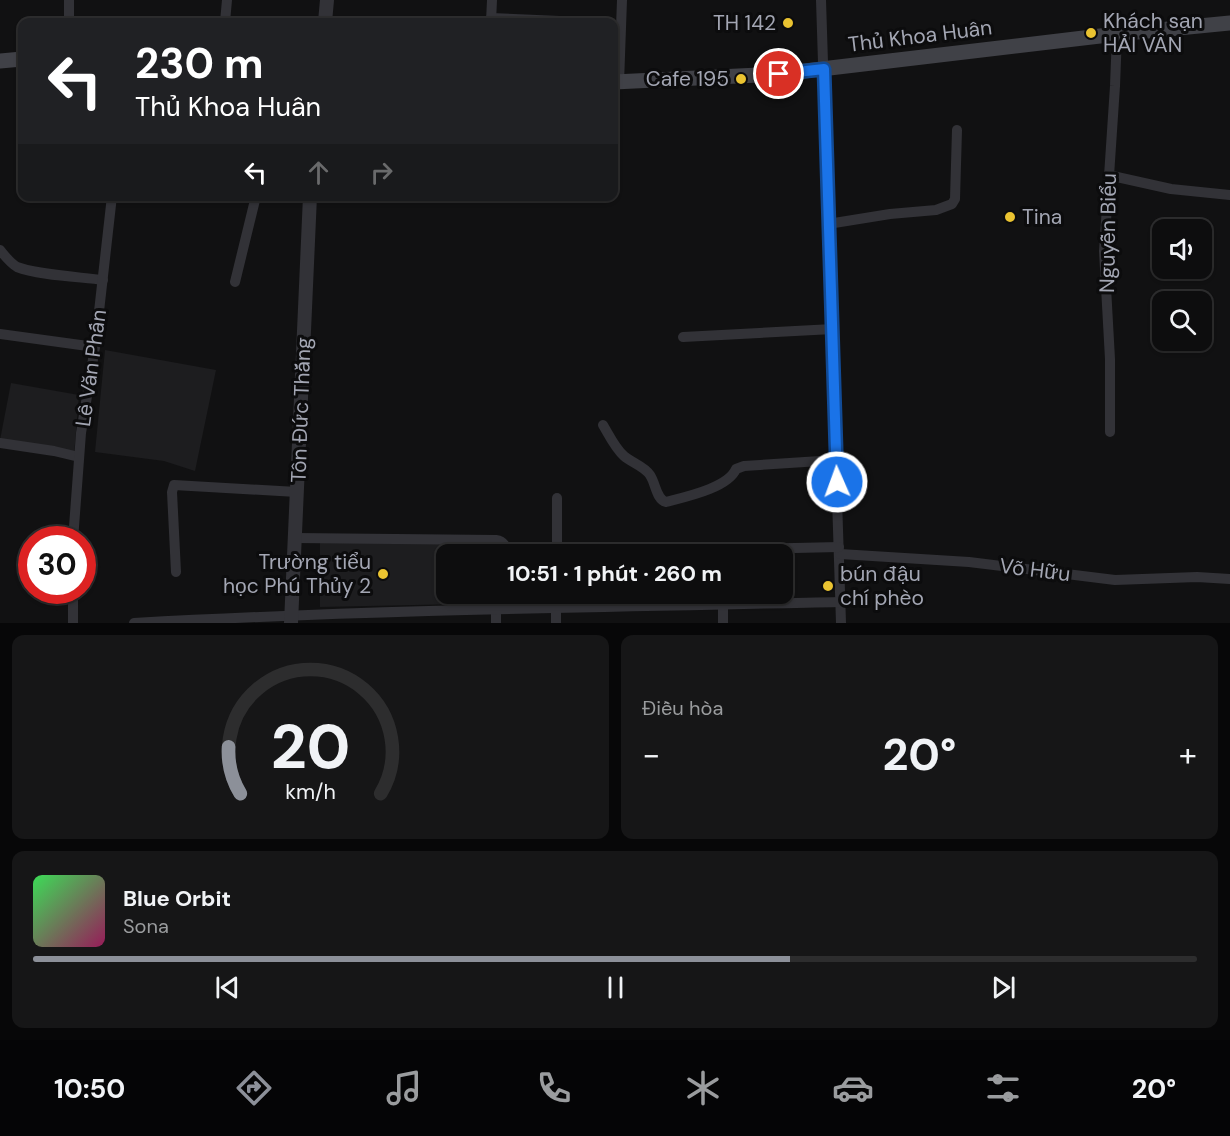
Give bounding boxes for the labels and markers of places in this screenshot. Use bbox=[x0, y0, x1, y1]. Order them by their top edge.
place label: Khách sạn HẢI VÂN bbox=[1103, 7, 1203, 59]
place label: TH 142 bbox=[713, 9, 776, 37]
marker: TH 142 bbox=[781, 16, 795, 30]
marker: Khách sạn HẢI VÂN bbox=[1084, 26, 1098, 40]
pin bbox=[753, 48, 804, 99]
place label: Cafe 195 bbox=[646, 65, 729, 93]
marker: Cafe 195 bbox=[734, 72, 748, 86]
place label: Tina bbox=[1022, 203, 1062, 231]
marker: Tina bbox=[1003, 210, 1017, 224]
place label: Trường tiểu học Phú Thủy 2 bbox=[223, 548, 371, 600]
place label: bún đậu chí phèo bbox=[840, 560, 924, 612]
marker: Trường tiểu học Phú Thủy 2 bbox=[376, 567, 390, 581]
marker: bún đậu chí phèo bbox=[821, 579, 835, 593]

